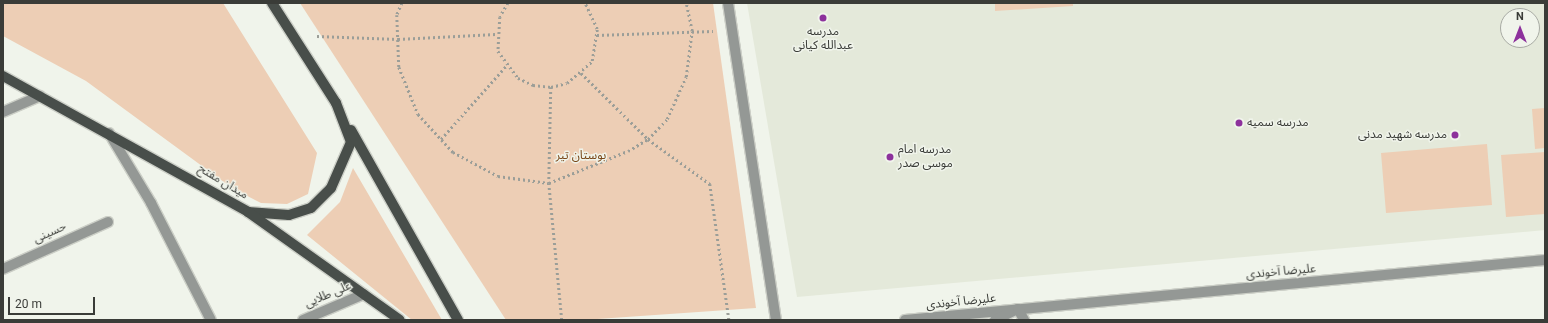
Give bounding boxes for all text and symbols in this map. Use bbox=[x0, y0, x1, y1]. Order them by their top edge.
north arrow bbox=[1500, 8, 1540, 48]
text: N bbox=[1516, 10, 1524, 23]
marker: مدرسه عبدالله کیانی bbox=[818, 13, 828, 23]
place label: مدرسه عبدالله کیانی bbox=[793, 25, 853, 53]
place label: مدرسه سمیه bbox=[1247, 116, 1309, 130]
marker: مدرسه سمیه bbox=[1234, 118, 1244, 128]
place label: مدرسه شهید مدنی bbox=[1358, 128, 1447, 142]
marker: مدرسه شهید مدنی bbox=[1450, 130, 1460, 140]
place label: مدرسه امام موسی صدر bbox=[898, 143, 953, 171]
park label: بوستان تیر bbox=[556, 149, 606, 163]
marker: مدرسه امام موسی صدر bbox=[885, 152, 895, 162]
street label: میدان مفتح bbox=[195, 161, 251, 203]
street label: حسینی bbox=[31, 219, 69, 247]
street label: علیرضا آخوندی bbox=[1245, 262, 1317, 282]
street label: علی طلایی bbox=[303, 279, 353, 311]
scale bar bbox=[10, 289, 97, 315]
street label: علیرضا آخوندی bbox=[925, 291, 997, 313]
text: 20 m bbox=[15, 297, 42, 311]

